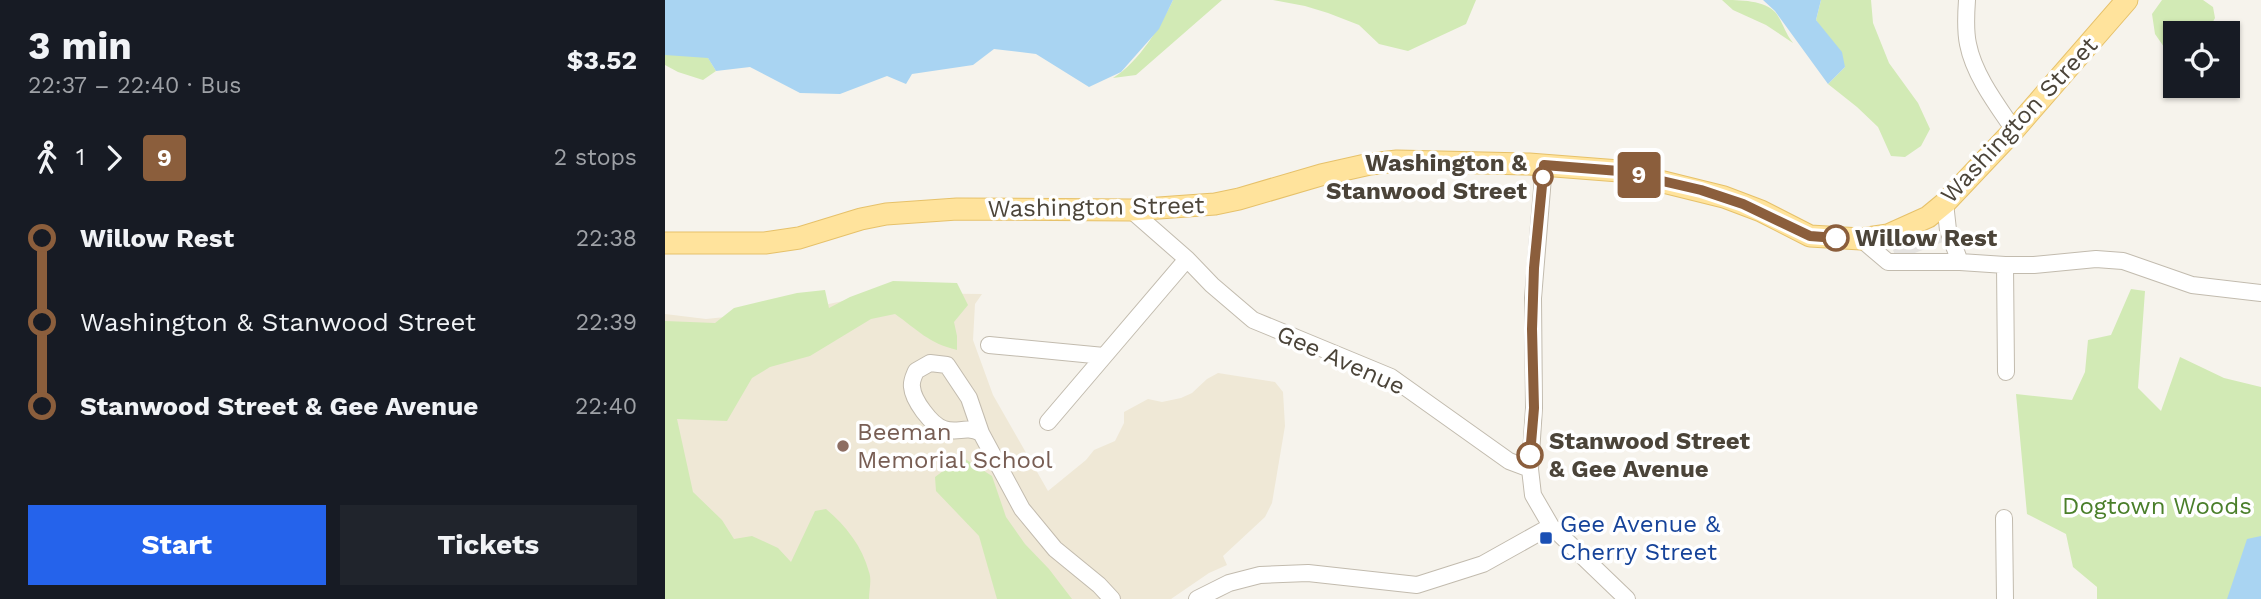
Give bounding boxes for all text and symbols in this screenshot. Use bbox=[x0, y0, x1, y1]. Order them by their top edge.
map controls bbox=[2163, 21, 2240, 98]
button: locate bbox=[2163, 21, 2240, 98]
text: 3 min bbox=[28, 24, 132, 68]
street label: Washington Street bbox=[1935, 31, 2103, 209]
text: $3.52 bbox=[567, 45, 637, 75]
text: 22:37 – 22:40 · Bus bbox=[28, 72, 242, 99]
icon: walk bbox=[28, 139, 66, 177]
icon: forward bbox=[95, 139, 133, 177]
text: 1 bbox=[76, 144, 85, 171]
text: 9 bbox=[157, 144, 172, 172]
text: 2 stops bbox=[554, 144, 637, 171]
place label: Washington & Stanwood Street bbox=[1326, 149, 1528, 205]
line badge: 9 bbox=[1616, 152, 1662, 198]
text: 9 bbox=[1632, 161, 1646, 189]
marker: Washington & Stanwood Street bbox=[1533, 167, 1553, 187]
street label: Washington Street bbox=[987, 191, 1205, 223]
text: Willow Rest bbox=[80, 223, 234, 253]
place label: Willow Rest bbox=[1855, 224, 1998, 252]
text: 22:38 bbox=[576, 225, 637, 252]
marker: Willow Rest bbox=[1823, 225, 1849, 251]
text: Washington & Stanwood Street bbox=[80, 307, 476, 337]
text: 22:39 bbox=[576, 309, 637, 336]
street label: Gee Avenue bbox=[1273, 319, 1409, 401]
text: Stanwood Street & Gee Avenue bbox=[80, 391, 478, 421]
text: 22:40 bbox=[575, 393, 637, 420]
place label: Beeman Memorial School bbox=[857, 418, 1053, 474]
place label: Stanwood Street & Gee Avenue bbox=[1549, 427, 1751, 483]
marker: Beeman Memorial School bbox=[835, 438, 851, 454]
marker: Stanwood Street & Gee Avenue bbox=[1517, 442, 1543, 468]
park label: Dogtown Woods bbox=[2062, 492, 2252, 520]
button: Start bbox=[28, 505, 326, 585]
button: Tickets bbox=[340, 505, 637, 585]
place label: Gee Avenue & Cherry Street bbox=[1560, 510, 1721, 566]
marker: Gee Avenue & Cherry Street bbox=[1538, 530, 1554, 546]

